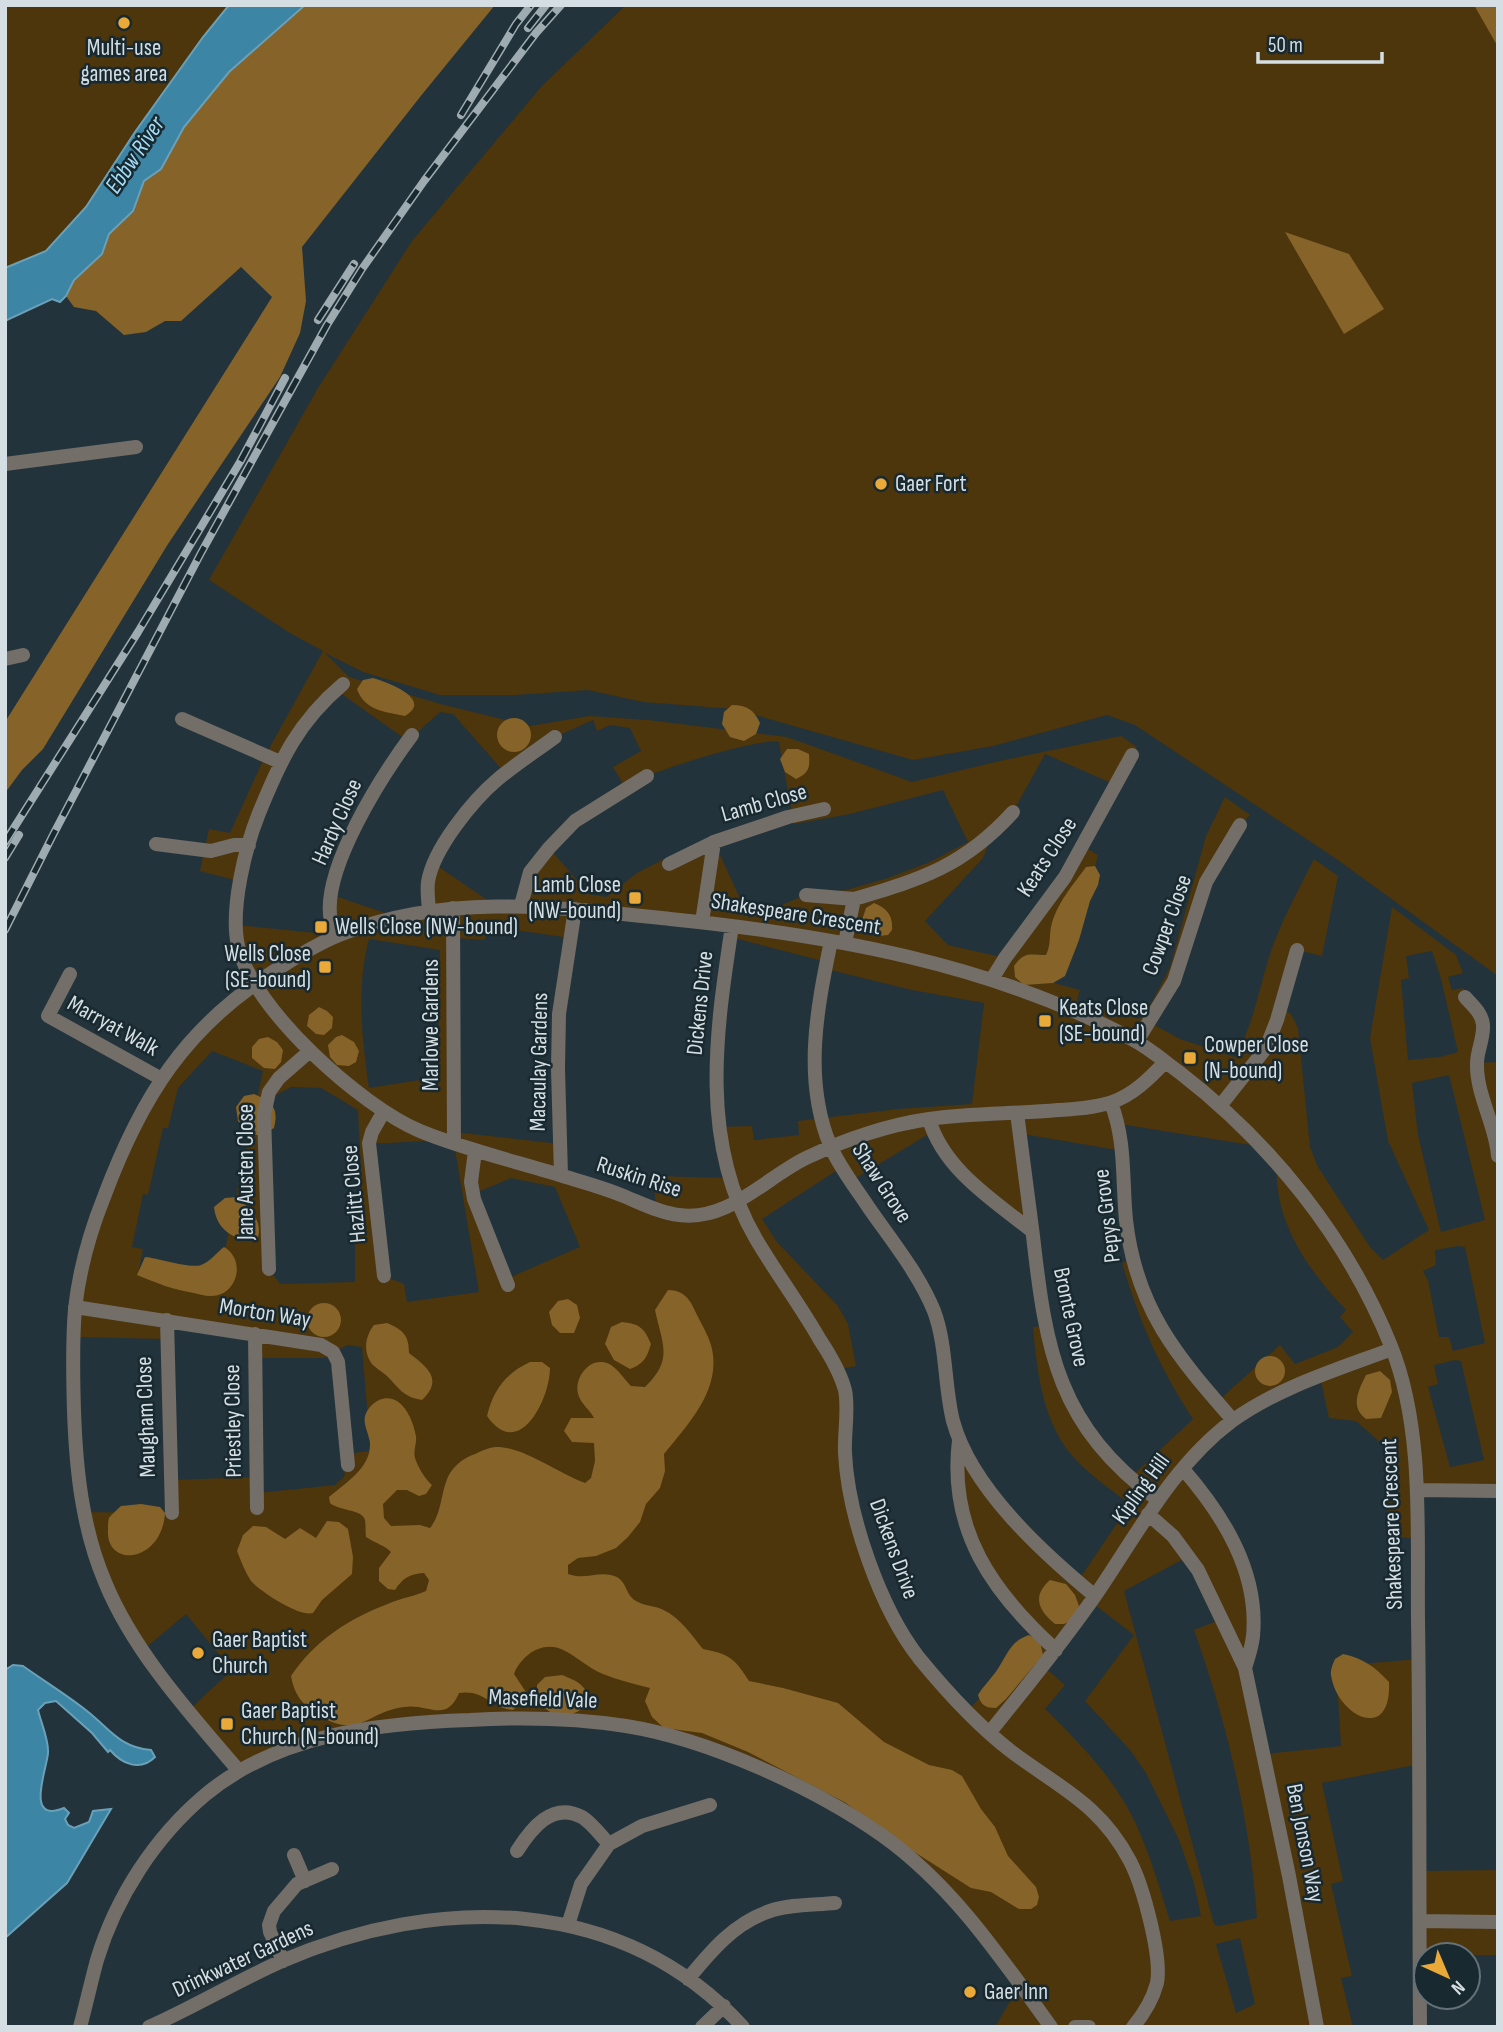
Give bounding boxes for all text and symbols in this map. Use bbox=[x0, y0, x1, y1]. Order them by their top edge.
marker: Multi-use games area bbox=[116, 15, 132, 31]
scale bar bbox=[1258, 21, 1382, 65]
text: 50 m bbox=[1268, 33, 1303, 58]
place label: Multi-use games area bbox=[81, 34, 167, 88]
water label: Ebbw River bbox=[99, 110, 172, 199]
place label: Gaer Fort bbox=[895, 470, 967, 498]
marker: Gaer Fort bbox=[873, 476, 889, 492]
street label: Hardy Close bbox=[306, 775, 368, 869]
street label: Lamb Close bbox=[718, 777, 810, 829]
street label: Keats Close bbox=[1011, 812, 1083, 902]
place label: Lamb Close (NW-bound) bbox=[528, 871, 621, 925]
street label: Cowper Close bbox=[1136, 871, 1198, 979]
street label: Shakespeare Crescent bbox=[709, 887, 883, 941]
marker: Lamb Close (NW-bound) bbox=[627, 890, 643, 906]
place label: Wells Close (NW-bound) bbox=[335, 913, 518, 941]
marker: Wells Close (NW-bound) bbox=[313, 919, 329, 935]
place label: Wells Close (SE-bound) bbox=[224, 940, 311, 994]
street label: Dickens Drive bbox=[681, 950, 719, 1056]
marker: Wells Close (SE-bound) bbox=[317, 959, 333, 975]
street label: Marlowe Gardens bbox=[417, 959, 445, 1091]
street label: Marryat Walk bbox=[62, 989, 164, 1063]
street label: Macaulay Gardens bbox=[524, 992, 554, 1132]
place label: Keats Close (SE-bound) bbox=[1059, 994, 1148, 1048]
marker: Keats Close (SE-bound) bbox=[1037, 1013, 1053, 1029]
place label: Cowper Close (N-bound) bbox=[1204, 1031, 1309, 1085]
marker: Cowper Close (N-bound) bbox=[1182, 1050, 1198, 1066]
street label: Jane Austen Close bbox=[232, 1104, 260, 1241]
street label: Shaw Grove bbox=[846, 1138, 918, 1228]
street label: Hazlitt Close bbox=[336, 1144, 372, 1244]
street label: Ruskin Rise bbox=[593, 1150, 685, 1204]
street label: Pepys Grove bbox=[1087, 1168, 1127, 1264]
street label: Bronte Grove bbox=[1047, 1265, 1095, 1369]
street label: Morton Way bbox=[217, 1292, 313, 1334]
street label: Maugham Close bbox=[130, 1356, 162, 1478]
street label: Priestley Close bbox=[218, 1364, 248, 1478]
street label: Shakespeare Crescent bbox=[1375, 1438, 1409, 1610]
street label: Kipling Hill bbox=[1106, 1448, 1176, 1530]
street label: Dickens Drive bbox=[863, 1495, 925, 1603]
place label: Gaer Baptist Church bbox=[212, 1626, 307, 1680]
marker: Gaer Baptist Church bbox=[190, 1645, 206, 1661]
street label: Masefield Vale bbox=[488, 1683, 598, 1715]
place label: Gaer Baptist Church (N-bound) bbox=[241, 1697, 379, 1751]
marker: Gaer Baptist Church (N-bound) bbox=[219, 1716, 235, 1732]
street label: Ben Jonson Way bbox=[1280, 1781, 1330, 1905]
street label: Drinkwater Gardens bbox=[168, 1914, 318, 2004]
north arrow bbox=[1412, 1941, 1482, 2011]
text: N bbox=[1446, 1975, 1469, 1999]
place label: Gaer Inn bbox=[984, 1978, 1048, 2006]
marker: Gaer Inn bbox=[962, 1984, 978, 2000]

